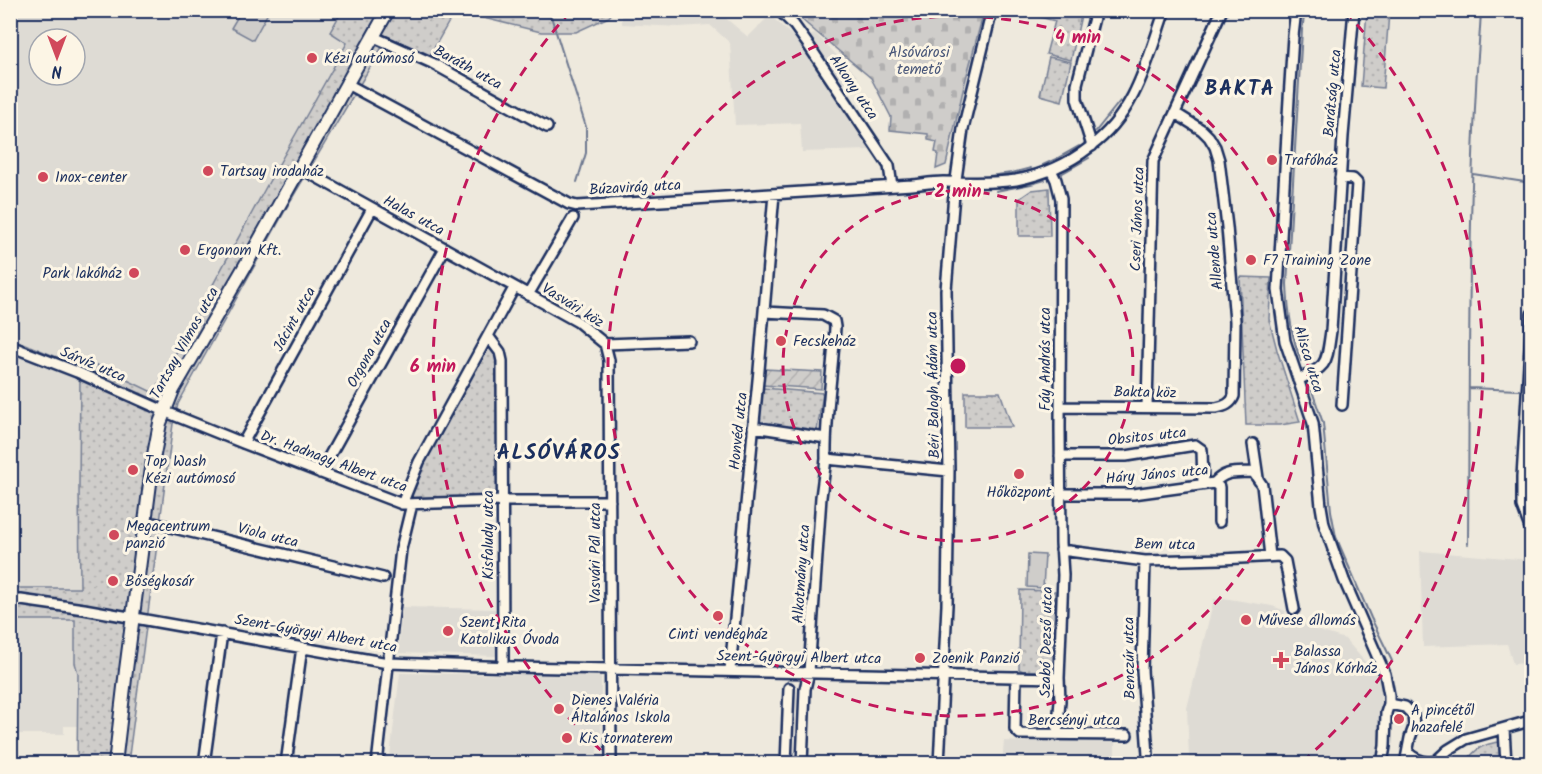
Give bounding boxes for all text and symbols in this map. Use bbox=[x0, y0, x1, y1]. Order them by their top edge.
text: 4 min bbox=[1055, 24, 1101, 53]
north arrow bbox=[27, 27, 87, 87]
street label: Baráth utca bbox=[429, 39, 506, 97]
park label: Alsóvárosi temető bbox=[888, 41, 951, 82]
place label: Kézi autómosó bbox=[324, 47, 416, 71]
street label: Barátság utca bbox=[1317, 48, 1349, 138]
street label: Alkony utca bbox=[822, 50, 884, 125]
marker: Kézi autómosó bbox=[305, 51, 319, 65]
text: N bbox=[52, 58, 62, 83]
district label: BAKTA bbox=[1204, 73, 1276, 106]
place label: Trafóház bbox=[1284, 149, 1339, 173]
marker: Trafóház bbox=[1265, 153, 1279, 167]
place label: Tartsay irodaház bbox=[220, 160, 324, 184]
marker: Tartsay irodaház bbox=[201, 164, 215, 178]
place label: Inox-center bbox=[55, 166, 128, 190]
street label: Cseri János utca bbox=[1124, 166, 1152, 272]
marker: Inox-center bbox=[36, 170, 50, 184]
street label: Búzavirág utca bbox=[588, 174, 682, 202]
text: 2 min bbox=[935, 178, 981, 207]
street label: Halas utca bbox=[378, 189, 449, 243]
street label: Allende utca bbox=[1200, 211, 1230, 291]
place label: Ergonom Kft. bbox=[197, 239, 281, 263]
marker: Ergonom Kft. bbox=[178, 243, 192, 257]
place label: F7 Training Zone bbox=[1263, 249, 1371, 273]
marker: F7 Training Zone bbox=[1244, 253, 1258, 267]
place label: Park lakóház bbox=[43, 262, 122, 286]
marker: Park lakóház bbox=[127, 266, 141, 280]
street label: Vasvári köz bbox=[537, 277, 609, 335]
street label: Tartsay Vilmos utca bbox=[144, 283, 226, 404]
street label: Jácint utca bbox=[267, 283, 323, 356]
street label: Fáy András utca bbox=[1034, 307, 1058, 411]
street label: Béri Balogh Ádám utca bbox=[921, 311, 947, 459]
street label: Orgona utca bbox=[341, 314, 399, 392]
street label: Alisca utca bbox=[1286, 323, 1330, 396]
place label: Fecskeház bbox=[793, 330, 857, 354]
marker: Fecskeház bbox=[774, 334, 788, 348]
street label: Sárvíz utca bbox=[56, 340, 129, 389]
text: 6 min bbox=[410, 353, 456, 382]
centre of rings bbox=[948, 356, 968, 376]
street label: Bakta köz bbox=[1113, 380, 1177, 406]
street label: Honvéd utca bbox=[723, 391, 755, 471]
street label: Obsitos utca bbox=[1107, 421, 1188, 453]
street label: Dr. Hadnagy Albert utca bbox=[257, 424, 411, 500]
district label: ALSÓVÁROS bbox=[497, 437, 621, 470]
place label: Top Wash Kézi autómosó bbox=[145, 450, 237, 491]
street label: Háry János utca bbox=[1105, 459, 1210, 491]
marker: Top Wash Kézi autómosó bbox=[126, 463, 140, 477]
marker: Hőközpont bbox=[1012, 467, 1026, 481]
place label: Hőközpont bbox=[986, 481, 1052, 505]
street label: Kisfaludy utca bbox=[477, 490, 501, 580]
street label: Vasvári Pál utca bbox=[584, 502, 608, 604]
place label: Megacentrum panzió bbox=[125, 515, 210, 556]
street label: Viola utca bbox=[235, 517, 301, 555]
street label: Alkotmány utca bbox=[787, 524, 817, 624]
marker: Megacentrum panzió bbox=[107, 528, 121, 542]
street label: Bem utca bbox=[1134, 532, 1196, 558]
place label: Bőségkosár bbox=[125, 570, 195, 594]
marker: Bőségkosár bbox=[106, 574, 120, 588]
street label: Szabó Dezső utca bbox=[1034, 586, 1060, 698]
street label: Szent-Györgyi Albert utca bbox=[233, 608, 399, 660]
marker: Cinti vendégház bbox=[711, 609, 725, 623]
place label: Művese állomás bbox=[1258, 609, 1357, 633]
place label: Szent Rita Katolikus Óvoda bbox=[460, 611, 559, 652]
marker: Művese állomás bbox=[1239, 613, 1253, 627]
street label: Benczúr utca bbox=[1117, 617, 1143, 699]
place label: Cinti vendégház bbox=[668, 623, 768, 647]
marker: Szent Rita Katolikus Óvoda bbox=[441, 624, 455, 638]
place label: Balassa János Kórház bbox=[1294, 640, 1378, 681]
street label: Szent-Györgyi Albert utca bbox=[716, 645, 881, 671]
place label: Zoenik Panzió bbox=[932, 647, 1021, 671]
marker: Zoenik Panzió bbox=[913, 651, 927, 665]
marker: Balassa János Kórház bbox=[1272, 651, 1290, 669]
place label: Dienes Valéria Általános Iskola bbox=[571, 689, 670, 730]
place label: A pincétől hazafelé bbox=[1411, 699, 1475, 740]
marker: Dienes Valéria Általános Iskola bbox=[552, 702, 566, 716]
street label: Bercsényi utca bbox=[1028, 709, 1120, 733]
marker: A pincétől hazafelé bbox=[1392, 712, 1406, 726]
place label: Kis tornaterem bbox=[579, 727, 673, 751]
marker: Kis tornaterem bbox=[560, 731, 574, 745]

